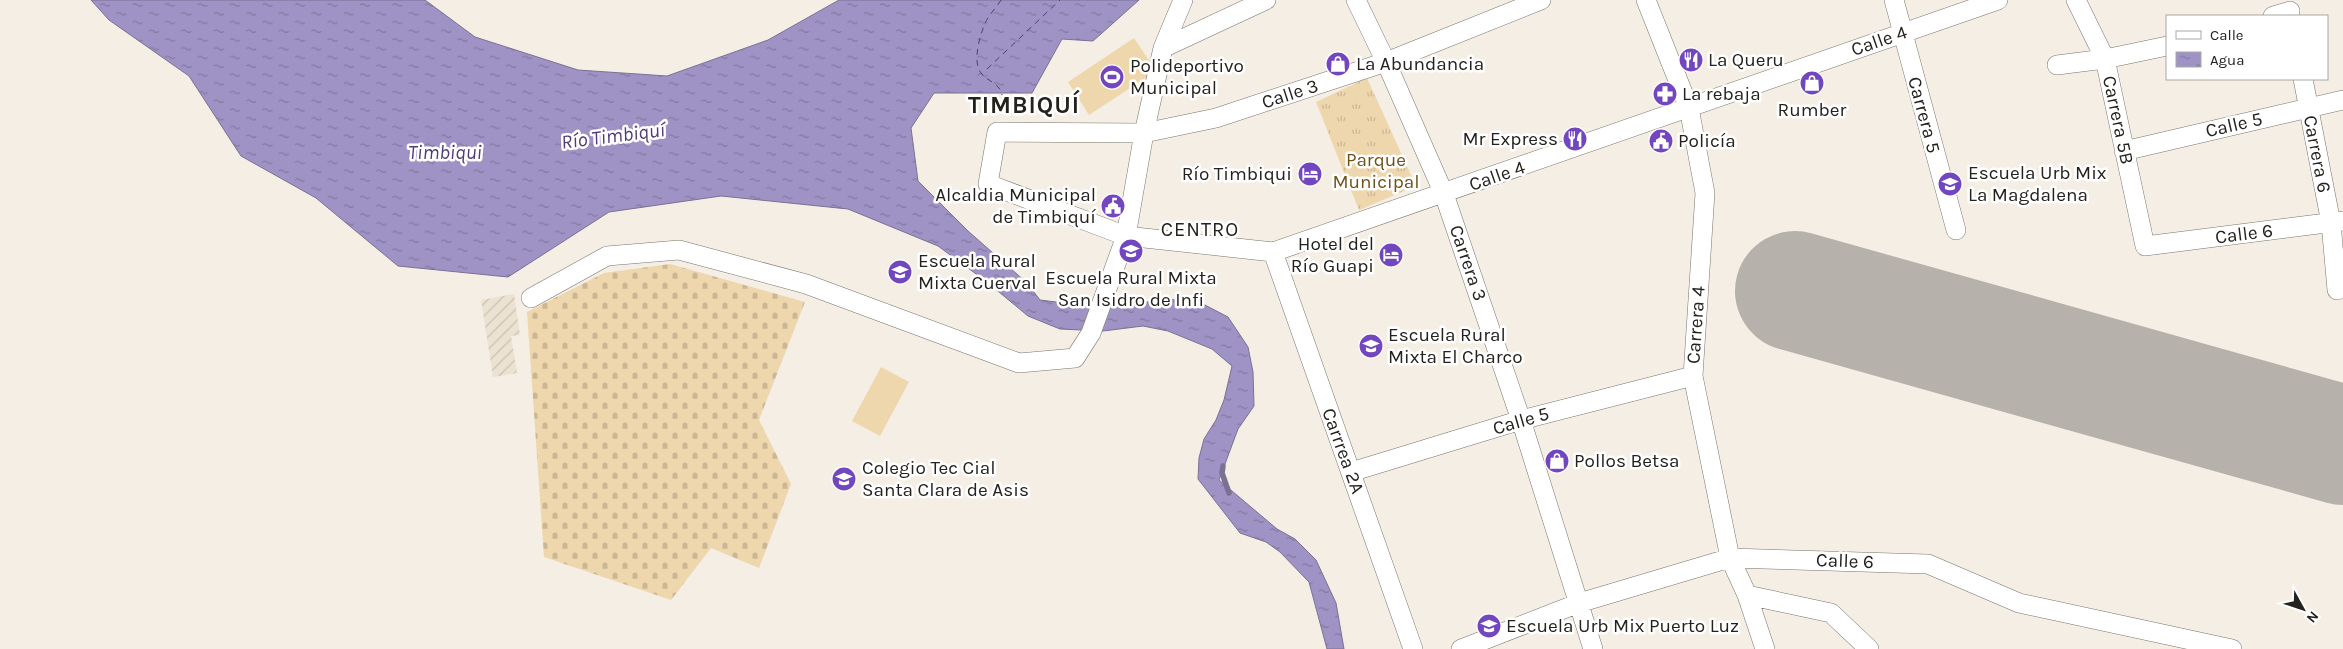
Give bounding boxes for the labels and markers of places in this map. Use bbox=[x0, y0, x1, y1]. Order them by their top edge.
restaurant icon: La Queru bbox=[1678, 47, 1704, 73]
place label: La Queru bbox=[1708, 49, 1784, 71]
shop icon: La Abundancia bbox=[1325, 51, 1351, 77]
place label: La Abundancia bbox=[1356, 53, 1484, 75]
place label: Polideportivo Municipal bbox=[1130, 55, 1244, 99]
sports icon: Polideportivo Municipal bbox=[1099, 64, 1125, 90]
shop icon: Rumber bbox=[1799, 70, 1825, 96]
pharmacy icon: La rebaja bbox=[1652, 81, 1678, 107]
place label: La rebaja bbox=[1682, 83, 1761, 105]
place label: Rumber bbox=[1778, 99, 1847, 121]
restaurant icon: Mr Express bbox=[1562, 126, 1588, 152]
place label: Mr Express bbox=[1462, 128, 1558, 150]
public building icon: Policía bbox=[1648, 128, 1674, 154]
place label: Policía bbox=[1678, 130, 1736, 152]
hotel icon: Río Timbiqui bbox=[1297, 161, 1323, 187]
place label: Escuela Urb Mix La Magdalena bbox=[1968, 162, 2107, 206]
place label: Río Timbiqui bbox=[1182, 163, 1292, 185]
school or university icon: Escuela Urb Mix La Magdalena bbox=[1937, 171, 1963, 197]
place label: Alcaldia Municipal de Timbiquí bbox=[935, 184, 1096, 228]
public building icon: Alcaldia Municipal de Timbiquí bbox=[1100, 193, 1126, 219]
place label: Hotel del Río Guapi bbox=[1291, 233, 1374, 277]
school or university icon: Escuela Rural Mixta San Isidro de Infi bbox=[1118, 238, 1144, 264]
hotel icon: Hotel del Río Guapi bbox=[1378, 242, 1404, 268]
place label: Escuela Rural Mixta Cuerval bbox=[918, 250, 1037, 294]
school or university icon: Escuela Rural Mixta Cuerval bbox=[887, 259, 913, 285]
place label: Escuela Rural Mixta San Isidro de Infi bbox=[1045, 267, 1217, 311]
place label: Escuela Rural Mixta El Charco bbox=[1388, 324, 1523, 368]
school or university icon: Escuela Rural Mixta El Charco bbox=[1358, 333, 1384, 359]
shop icon: Pollos Betsa bbox=[1544, 448, 1570, 474]
place label: Pollos Betsa bbox=[1574, 450, 1680, 472]
place label: Colegio Tec Cial Santa Clara de Asis bbox=[862, 457, 1029, 501]
school or university icon: Colegio Tec Cial Santa Clara de Asis bbox=[831, 466, 857, 492]
school or university icon: Escuela Urb Mix Puerto Luz bbox=[1476, 613, 1502, 639]
place label: Escuela Urb Mix Puerto Luz bbox=[1506, 615, 1739, 637]

